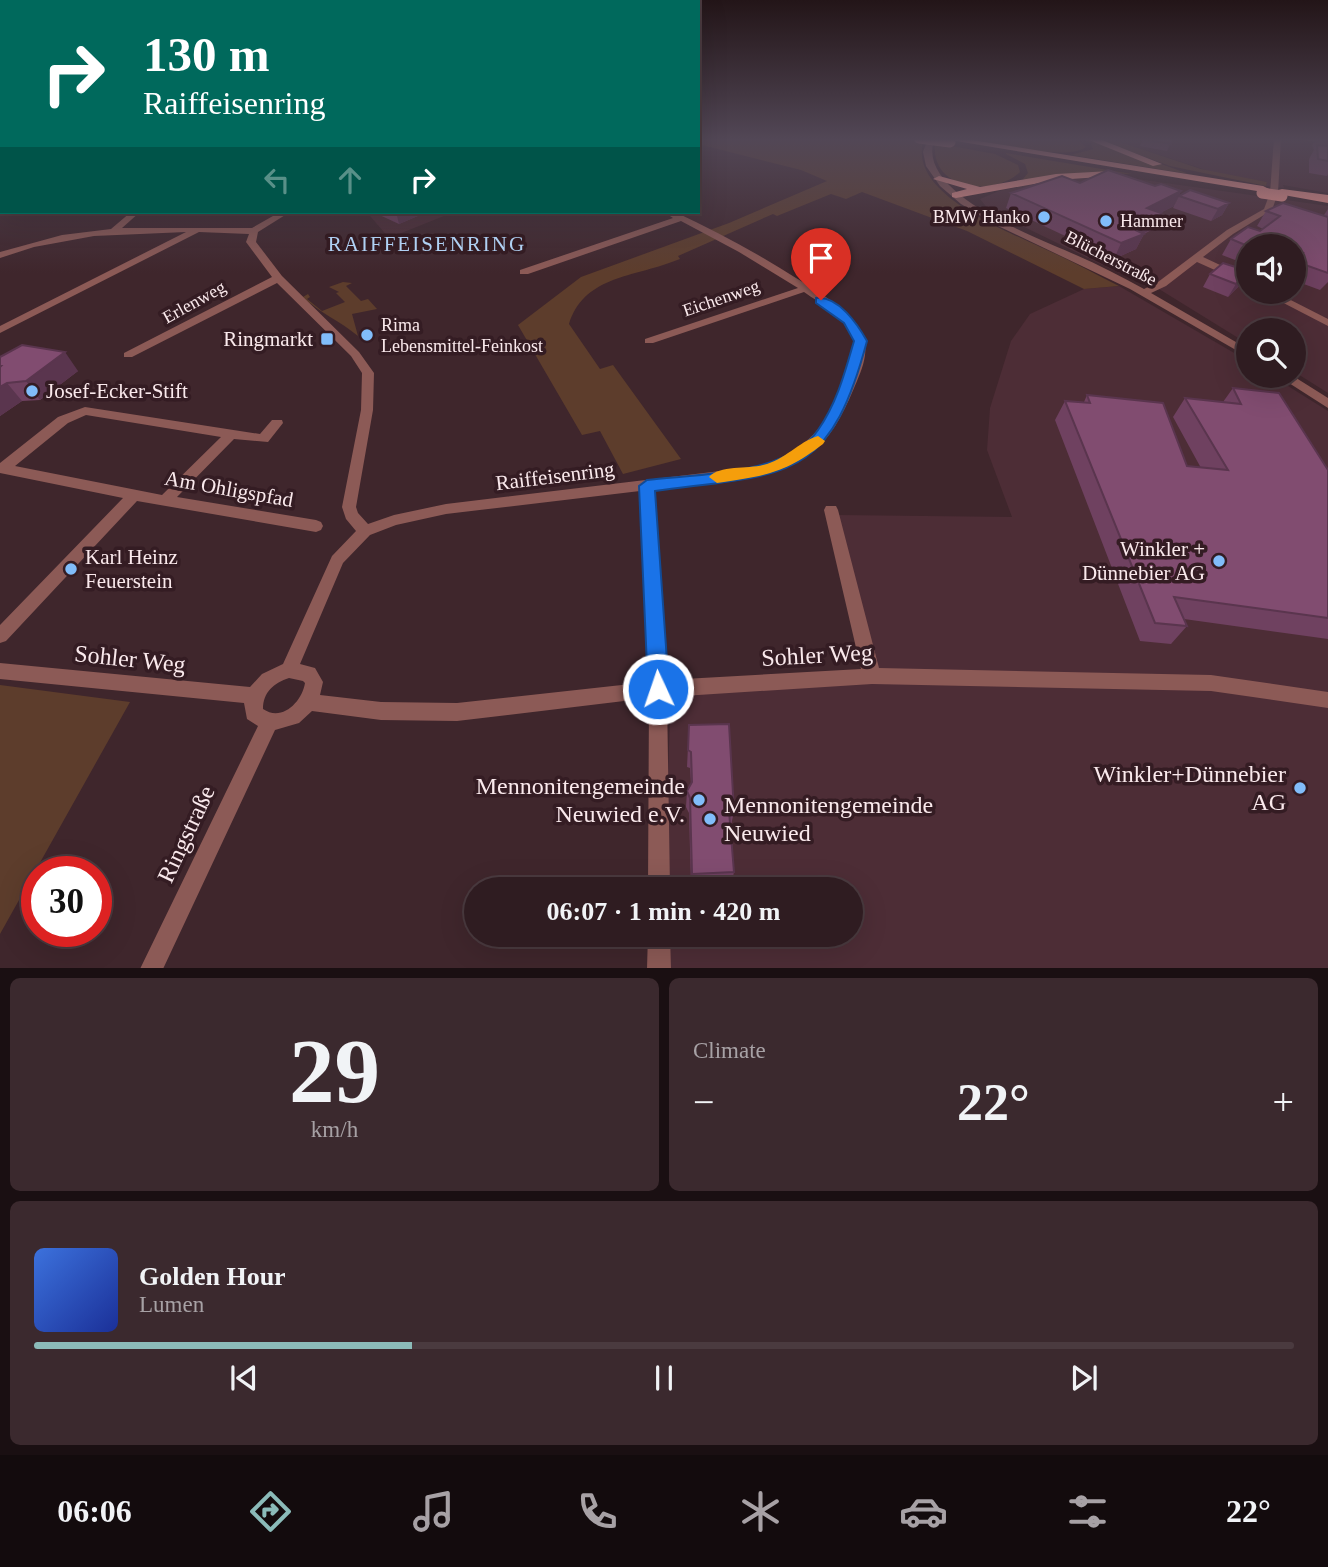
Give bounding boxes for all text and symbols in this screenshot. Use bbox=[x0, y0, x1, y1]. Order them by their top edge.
text: 130 m bbox=[143, 27, 270, 82]
icon: right bbox=[28, 28, 119, 119]
text: Raiffeisenring bbox=[143, 85, 325, 121]
icon: left bbox=[258, 161, 296, 199]
icon: ahead bbox=[331, 161, 369, 199]
icon: right bbox=[404, 161, 442, 199]
place label: BMW Hanko bbox=[933, 207, 1030, 227]
marker: BMW Hanko bbox=[1036, 209, 1052, 225]
place label: Hammer bbox=[1120, 211, 1183, 231]
marker: Hammer bbox=[1098, 213, 1114, 229]
street label: Blücherstraße bbox=[1062, 226, 1160, 290]
pin bbox=[791, 228, 851, 300]
district label: RAIFFEISENRING bbox=[328, 232, 526, 256]
map controls bbox=[1236, 234, 1306, 388]
button: sound bbox=[1236, 234, 1306, 304]
icon: arrive bbox=[802, 239, 840, 277]
street label: Eichenweg bbox=[680, 276, 762, 320]
street label: Erlenweg bbox=[159, 277, 229, 327]
place label: Rima Lebensmittel-Feinkost bbox=[381, 315, 543, 356]
button: search bbox=[1236, 318, 1306, 388]
place label: Ringmarkt bbox=[223, 327, 313, 351]
marker: Rima Lebensmittel-Feinkost bbox=[359, 327, 375, 343]
marker: Ringmarkt bbox=[319, 331, 335, 347]
place label: Josef-Ecker-Stift bbox=[46, 379, 188, 403]
marker: Josef-Ecker-Stift bbox=[24, 383, 40, 399]
street label: Raiffeisenring bbox=[494, 457, 616, 495]
street label: Am Ohligspfad bbox=[163, 466, 296, 512]
place label: Winkler + Dünnebier AG bbox=[1082, 537, 1205, 585]
place label: Karl Heinz Feuerstein bbox=[85, 545, 178, 593]
marker: Winkler + Dünnebier AG bbox=[1211, 553, 1227, 569]
marker: Karl Heinz Feuerstein bbox=[63, 561, 79, 577]
street label: Sohler Weg bbox=[761, 639, 873, 671]
street label: Sohler Weg bbox=[73, 640, 187, 678]
position arrow bbox=[621, 652, 695, 726]
place label: Winkler+Dünnebier AG bbox=[1093, 761, 1286, 815]
place label: Mennonitengemeinde Neuwied e.V. bbox=[476, 773, 685, 827]
marker: Winkler+Dünnebier AG bbox=[1292, 780, 1308, 796]
street label: Ringstraße bbox=[152, 781, 220, 887]
marker: Mennonitengemeinde Neuwied e.V. bbox=[691, 792, 707, 808]
place label: Mennonitengemeinde Neuwied bbox=[724, 792, 933, 846]
marker: Mennonitengemeinde Neuwied bbox=[702, 811, 718, 827]
speed limit sign: 30 bbox=[21, 856, 112, 947]
text: 06:07 · 1 min · 420 m bbox=[547, 897, 781, 926]
text: 29 bbox=[289, 1021, 380, 1122]
text: Climate bbox=[693, 1038, 766, 1063]
text: 22° bbox=[957, 1074, 1030, 1131]
text: − bbox=[693, 1081, 714, 1123]
text: + bbox=[1273, 1081, 1294, 1123]
text: km/h bbox=[311, 1117, 358, 1142]
text: Golden Hour bbox=[139, 1262, 286, 1291]
text: Lumen bbox=[139, 1292, 204, 1317]
icon: previous bbox=[225, 1359, 263, 1397]
icon: pause bbox=[645, 1359, 683, 1397]
icon: next bbox=[1065, 1359, 1103, 1397]
icon: directions bbox=[246, 1487, 295, 1536]
icon: music bbox=[409, 1487, 458, 1536]
icon: phone bbox=[573, 1487, 622, 1536]
icon: climate bbox=[736, 1487, 785, 1536]
icon: car bbox=[899, 1487, 948, 1536]
icon: filters bbox=[1063, 1487, 1112, 1536]
text: 06:06 bbox=[57, 1493, 132, 1529]
text: 22° bbox=[1226, 1493, 1271, 1529]

